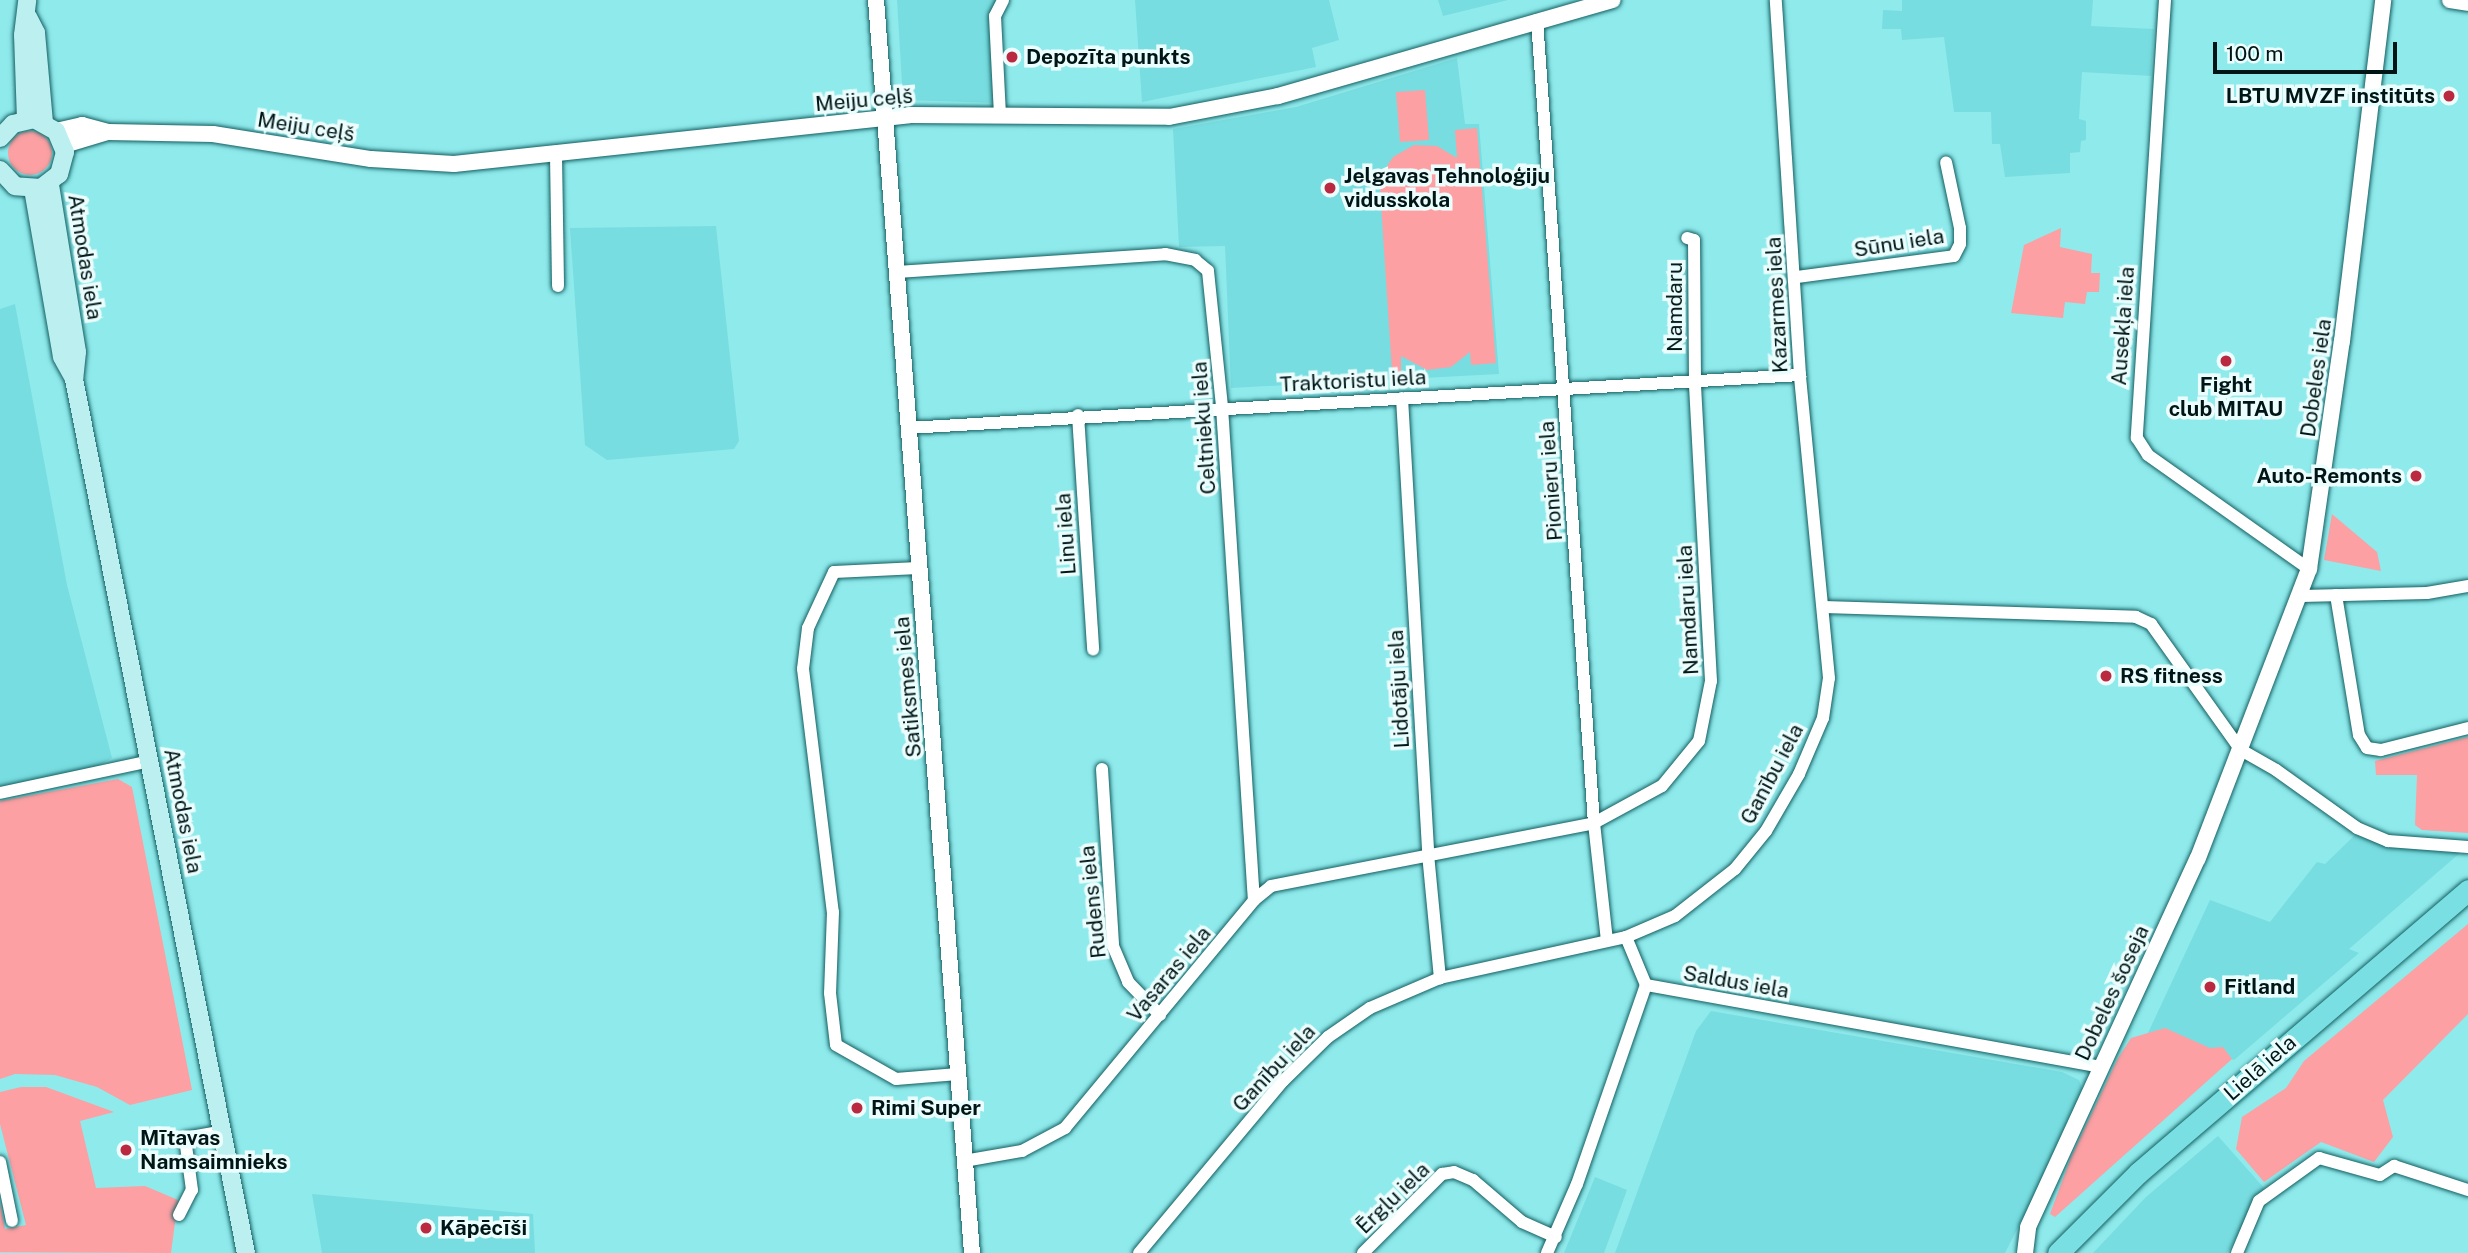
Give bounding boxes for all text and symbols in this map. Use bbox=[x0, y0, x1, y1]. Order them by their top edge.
scale bar bbox=[2216, 28, 2400, 72]
text: 100 m bbox=[2226, 41, 2283, 66]
place label: Depozīta punkts bbox=[1026, 44, 1191, 70]
marker: Depozīta punkts bbox=[1004, 49, 1020, 65]
street label: Meiju ceļš bbox=[814, 83, 914, 117]
place label: LBTU MVZF institūts bbox=[2226, 83, 2435, 109]
marker: LBTU MVZF institūts bbox=[2441, 88, 2457, 104]
street label: Meiju ceļš bbox=[255, 107, 357, 147]
place label: Jelgavas Tehnoloģiju vidusskola bbox=[1344, 163, 1550, 213]
marker: Jelgavas Tehnoloģiju vidusskola bbox=[1322, 180, 1338, 196]
street label: Atmodas iela bbox=[63, 192, 107, 322]
street label: Sūnu iela bbox=[1852, 223, 1946, 263]
street label: Kazarmes iela bbox=[1761, 236, 1793, 374]
street label: Namdaru bbox=[1662, 262, 1688, 352]
street label: Ausekļa iela bbox=[2106, 266, 2140, 386]
street label: Dobeles iela bbox=[2295, 317, 2337, 439]
marker: Fight club MITAU bbox=[2218, 353, 2234, 369]
street label: Celtnieku iela bbox=[1187, 361, 1221, 495]
street label: Traktoristu iela bbox=[1279, 365, 1427, 397]
place label: Fight club MITAU bbox=[2169, 372, 2283, 422]
street label: Pionieru iela bbox=[1534, 420, 1568, 542]
place label: Auto-Remonts bbox=[2257, 463, 2402, 489]
marker: Auto-Remonts bbox=[2408, 468, 2424, 484]
street label: Linu iela bbox=[1051, 492, 1081, 576]
street label: Namdaru iela bbox=[1672, 544, 1704, 676]
street label: Satiksmes iela bbox=[889, 615, 927, 759]
street label: Lidotāju iela bbox=[1383, 629, 1415, 749]
place label: RS fitness bbox=[2120, 663, 2223, 689]
marker: RS fitness bbox=[2098, 668, 2114, 684]
street label: Ganību iela bbox=[1735, 720, 1809, 828]
street label: Atmodas iela bbox=[159, 746, 207, 876]
street label: Rudens iela bbox=[1075, 844, 1111, 960]
street label: Vasaras iela bbox=[1122, 921, 1216, 1027]
street label: Dobeles šoseja bbox=[2070, 921, 2154, 1065]
street label: Saldus iela bbox=[1681, 960, 1791, 1004]
place label: Fitland bbox=[2224, 974, 2295, 1000]
marker: Fitland bbox=[2202, 979, 2218, 995]
street label: Ganību iela bbox=[1227, 1019, 1321, 1117]
street label: Lielā iela bbox=[2219, 1030, 2301, 1106]
place label: Rimi Super bbox=[871, 1095, 981, 1121]
marker: Rimi Super bbox=[849, 1100, 865, 1116]
place label: Mītavas Namsaimnieks bbox=[140, 1125, 288, 1175]
marker: Mītavas Namsaimnieks bbox=[118, 1142, 134, 1158]
street label: Ērgļu iela bbox=[1351, 1157, 1435, 1239]
place label: Kāpēcīši bbox=[440, 1215, 527, 1241]
marker: Kāpēcīši bbox=[418, 1220, 434, 1236]

